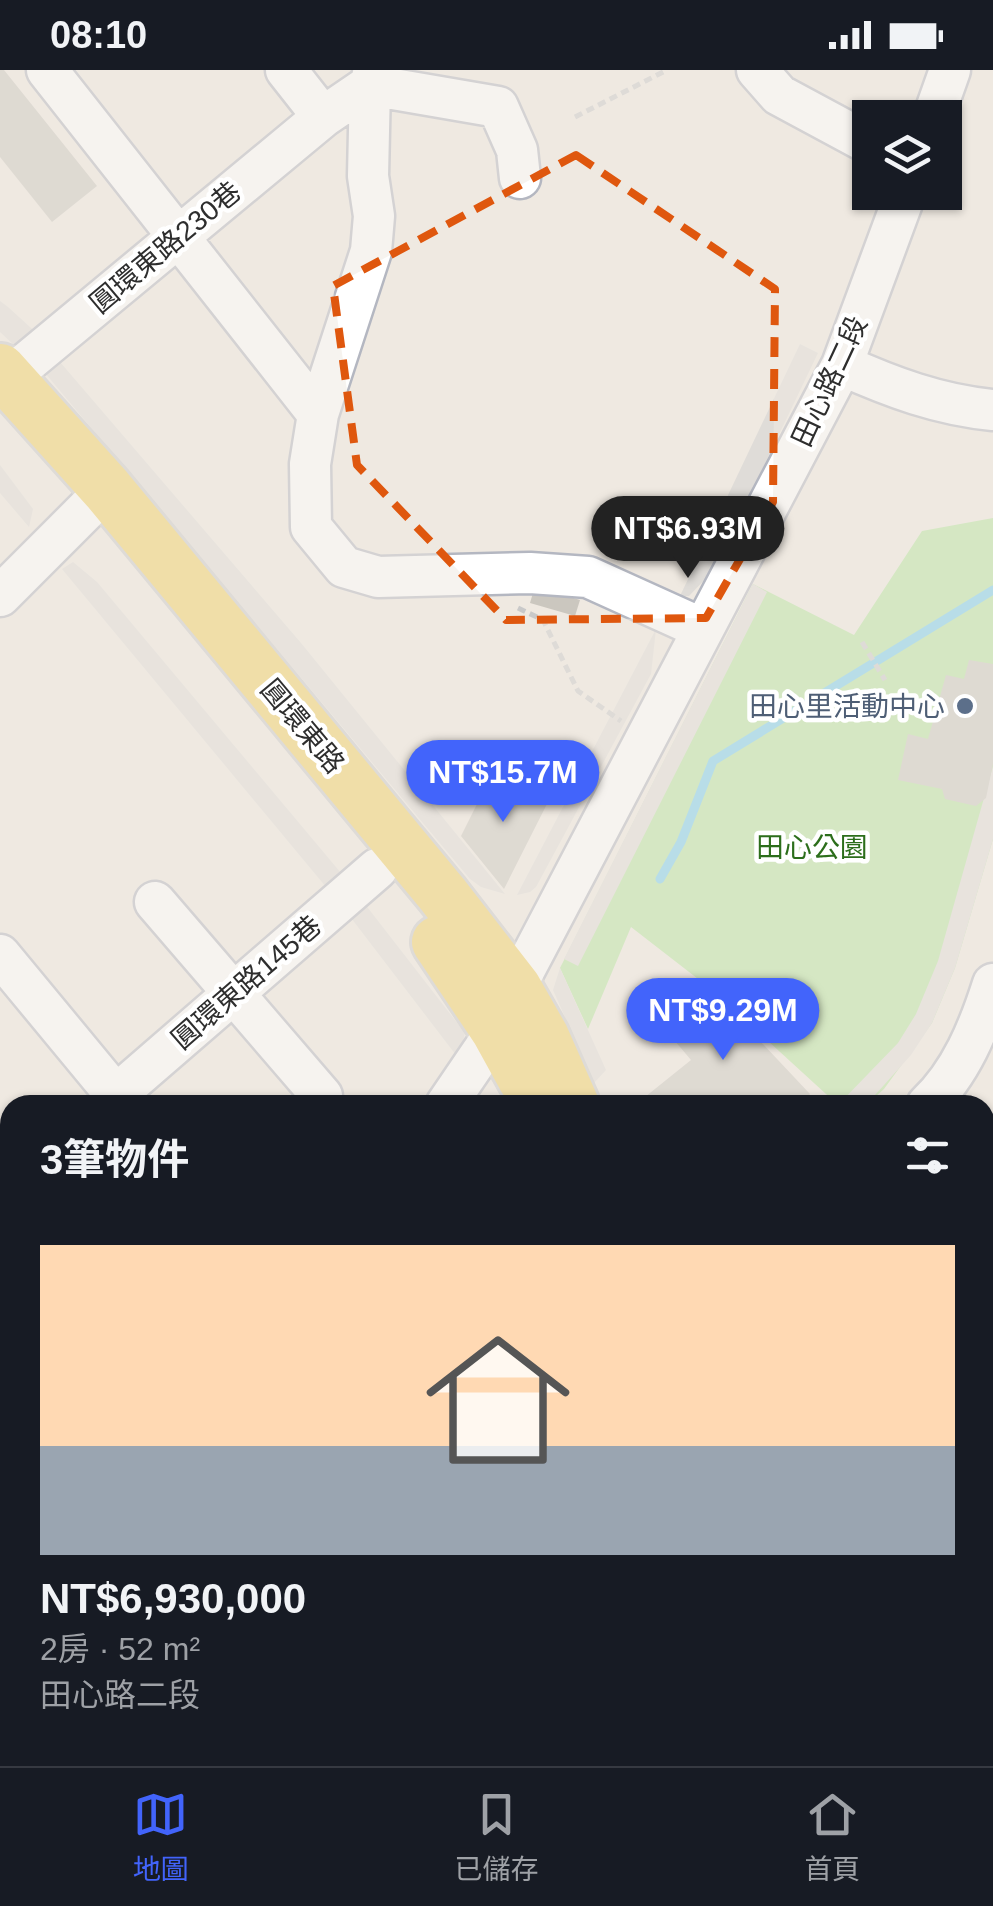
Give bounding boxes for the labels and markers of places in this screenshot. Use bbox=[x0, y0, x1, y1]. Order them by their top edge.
pin: NT$6.93M bbox=[585, 496, 791, 581]
place label: 田心里活動中心 bbox=[749, 691, 945, 722]
marker: 田心里活動中心 bbox=[954, 695, 976, 717]
pin: NT$15.7M bbox=[400, 740, 606, 825]
pin: NT$9.29M bbox=[620, 978, 826, 1063]

